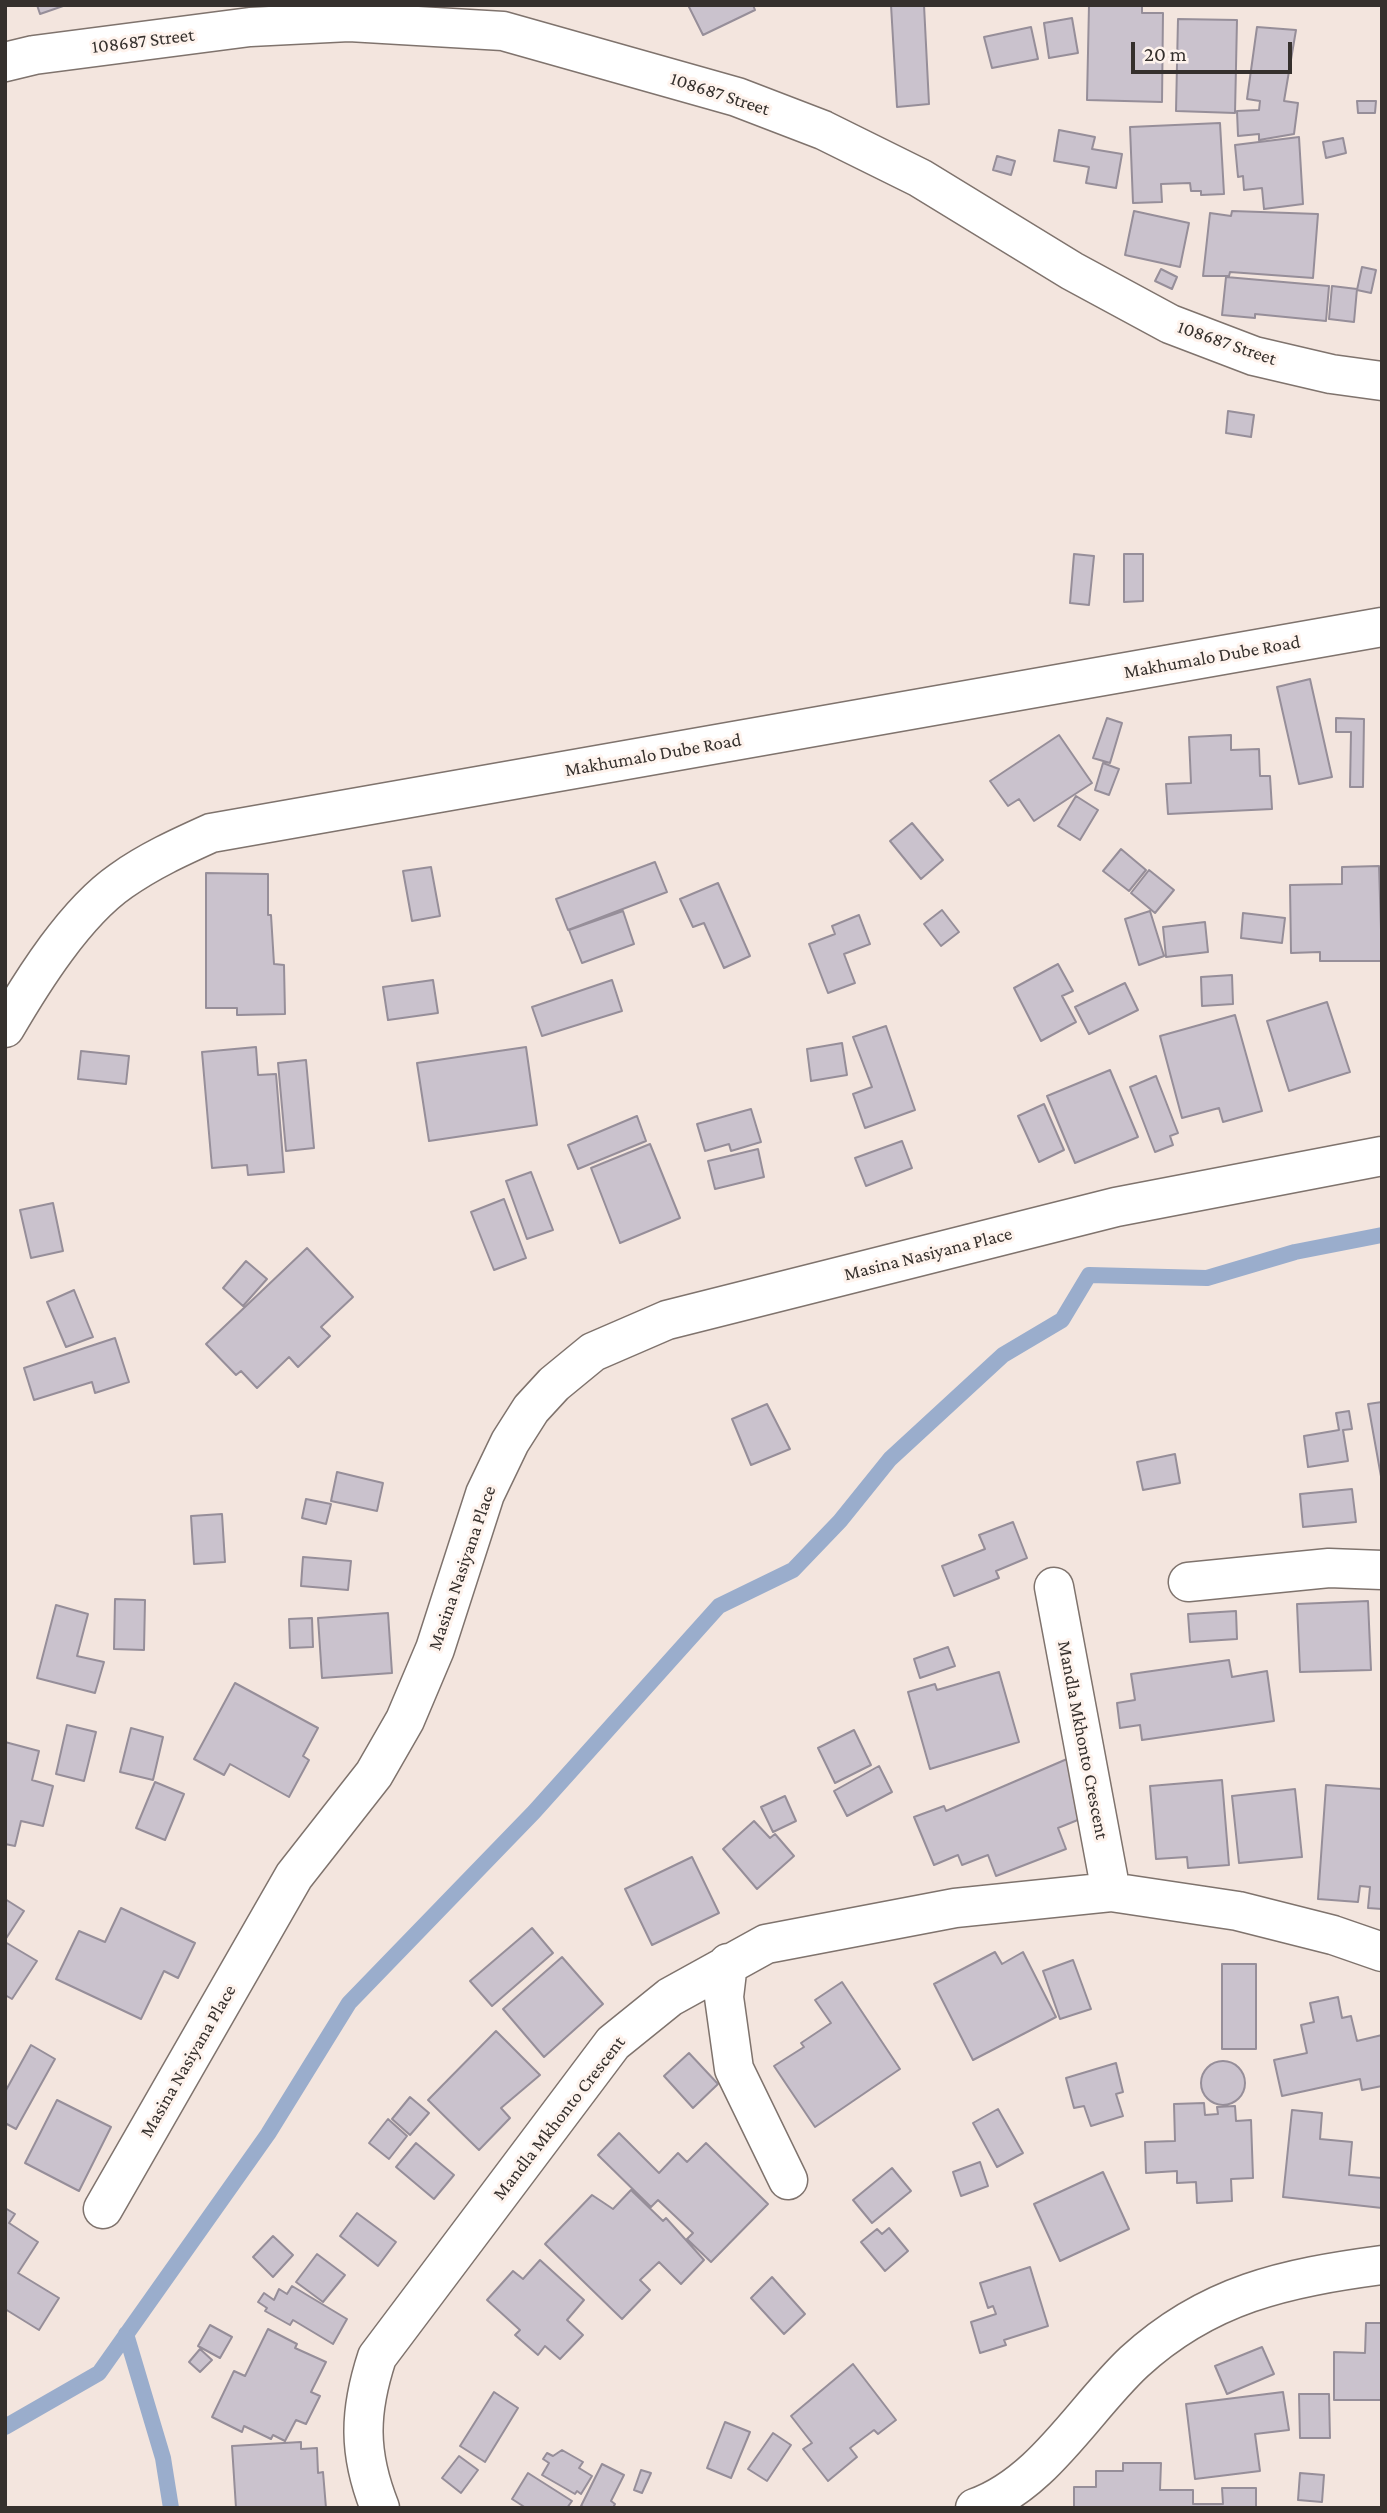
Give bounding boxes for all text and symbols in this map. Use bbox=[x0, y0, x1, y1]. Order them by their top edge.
street label: 108687 Street bbox=[90, 23, 196, 59]
scale bar bbox=[1135, 28, 1296, 72]
text: 20 m bbox=[1144, 42, 1187, 66]
street label: 108687 Street bbox=[667, 67, 773, 121]
street label: 108687 Street bbox=[1175, 315, 1279, 371]
street label: Makhumalo Dube Road bbox=[1122, 630, 1302, 684]
street label: Makhumalo Dube Road bbox=[563, 728, 743, 782]
street label: Masina Nasiyana Place bbox=[841, 1222, 1015, 1286]
street label: Masina Nasiyana Place bbox=[423, 1483, 501, 1653]
street label: Mandla Mkhonto Crescent bbox=[1053, 1639, 1113, 1841]
street label: Masina Nasiyana Place bbox=[135, 1981, 241, 2141]
street label: Mandla Mkhonto Crescent bbox=[488, 2031, 630, 2205]

